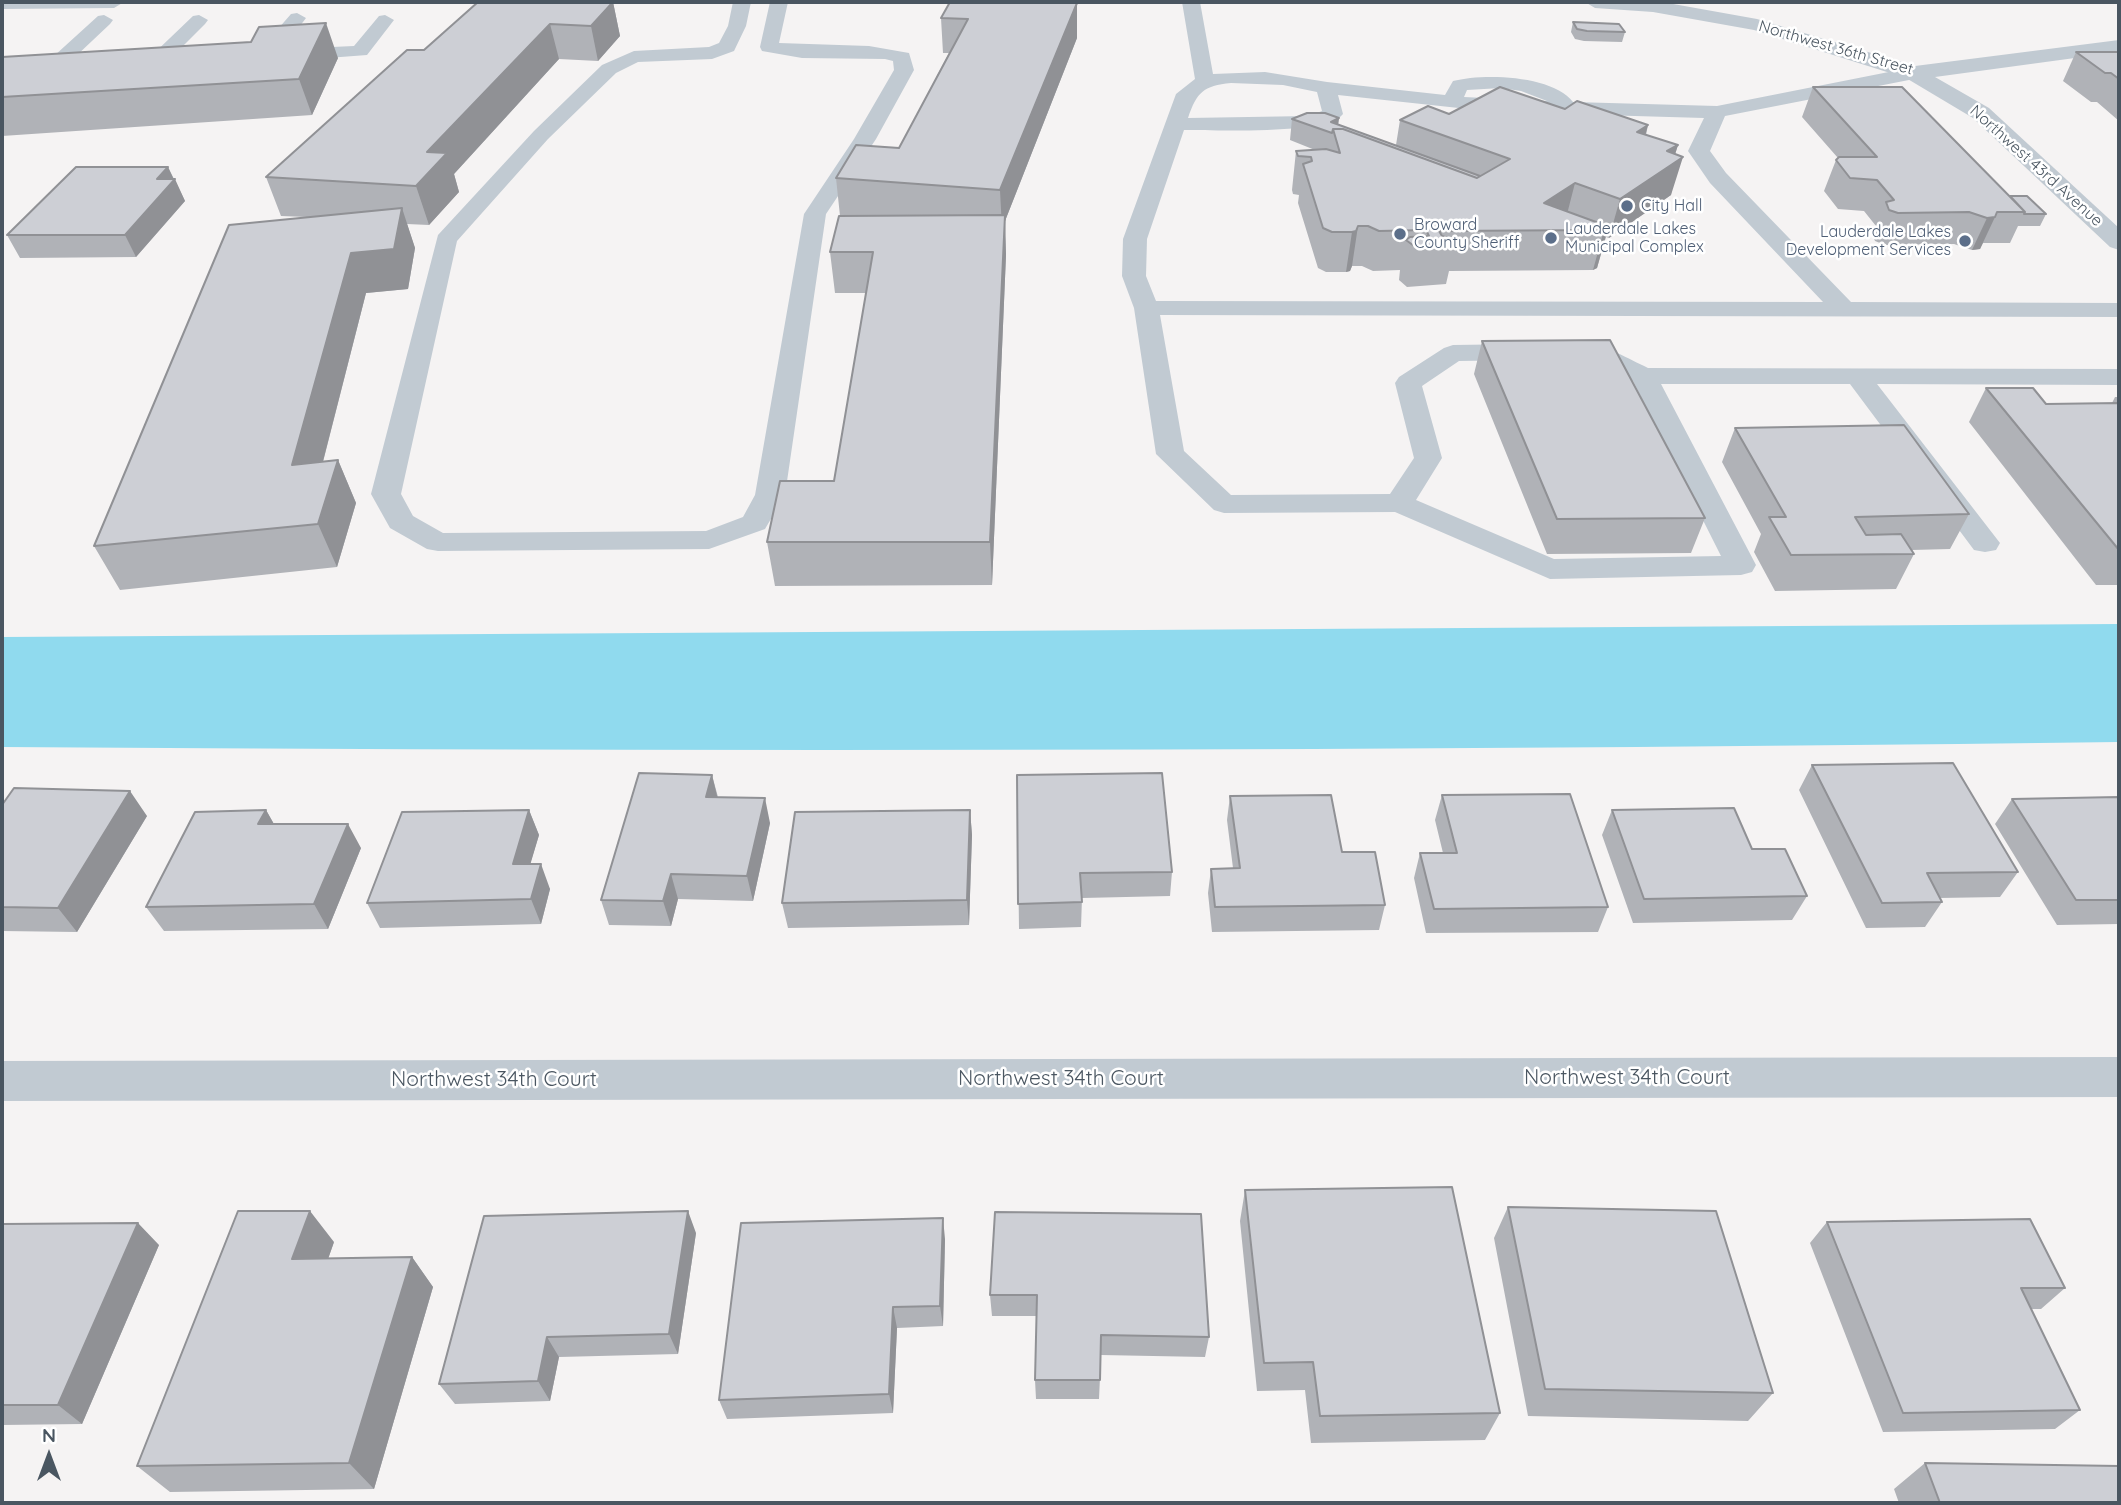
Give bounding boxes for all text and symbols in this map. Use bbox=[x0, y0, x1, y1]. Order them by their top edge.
street label: Northwest 36th Street bbox=[1756, 17, 1916, 79]
street label: Northwest 43rd Avenue bbox=[1966, 101, 2106, 231]
place label: City Hall bbox=[1641, 196, 1702, 216]
marker: City Hall bbox=[1619, 198, 1635, 214]
place label: Broward County Sheriff bbox=[1414, 215, 1520, 253]
place label: Lauderdale Lakes Municipal Complex bbox=[1565, 219, 1704, 257]
place label: Lauderdale Lakes Development Services bbox=[1786, 222, 1951, 260]
marker: Broward County Sheriff bbox=[1392, 226, 1408, 242]
marker: Lauderdale Lakes Municipal Complex bbox=[1543, 230, 1559, 246]
marker: Lauderdale Lakes Development Services bbox=[1957, 233, 1973, 249]
street label: Northwest 34th Court bbox=[1524, 1065, 1730, 1091]
street label: Northwest 34th Court bbox=[958, 1066, 1164, 1092]
street label: Northwest 34th Court bbox=[391, 1067, 597, 1093]
north arrow bbox=[14, 1421, 84, 1491]
text: N bbox=[42, 1423, 56, 1447]

